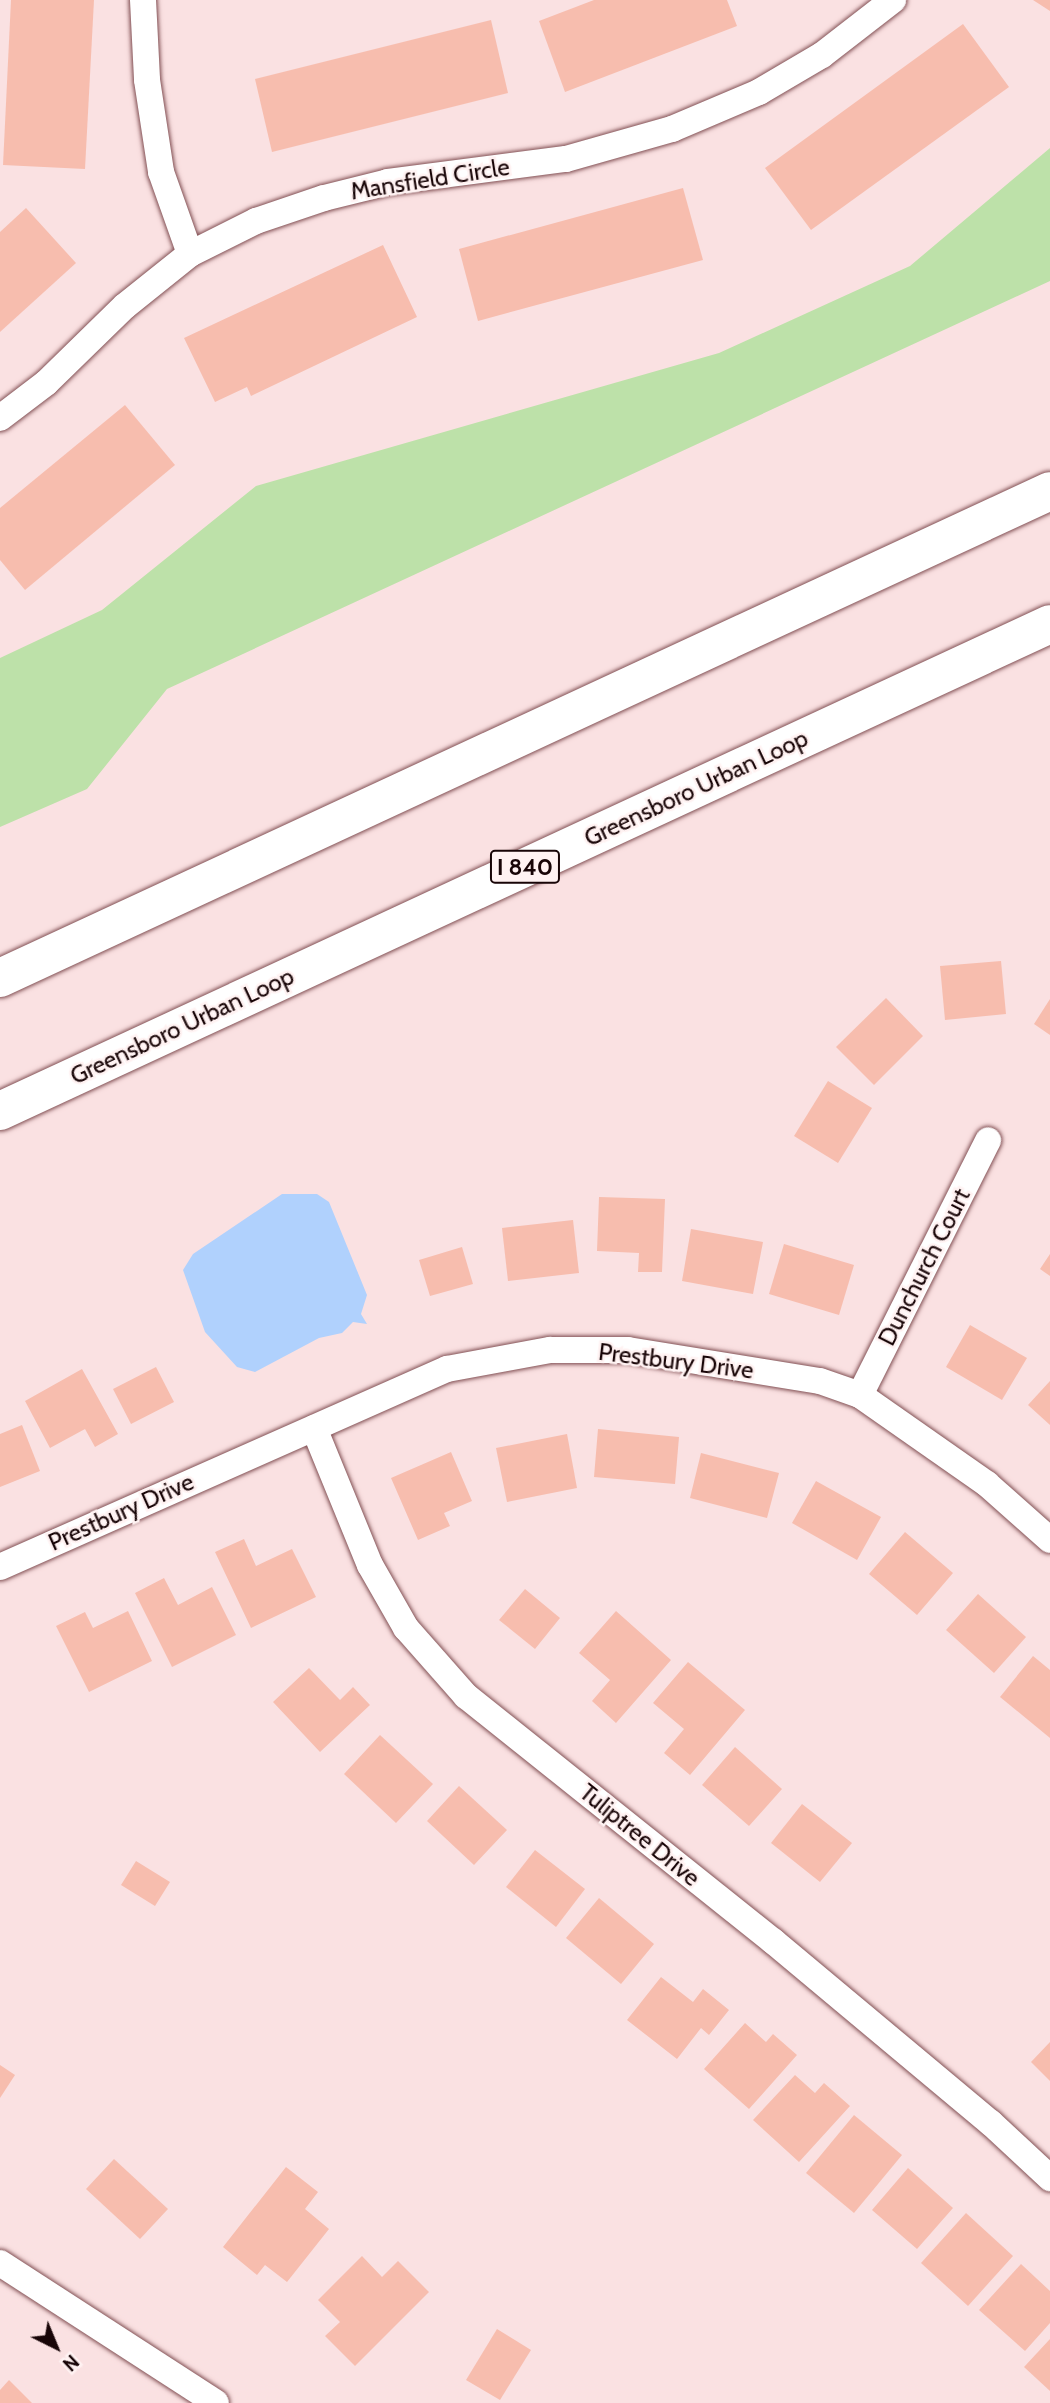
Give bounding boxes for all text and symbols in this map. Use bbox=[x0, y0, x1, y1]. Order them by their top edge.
street label: Mansfield Circle bbox=[349, 152, 511, 206]
street label: Greensboro Urban Loop bbox=[580, 724, 812, 852]
road number: I 840 bbox=[488, 848, 562, 887]
street label: Greensboro Urban Loop bbox=[66, 962, 298, 1090]
street label: Dunchurch Court bbox=[872, 1184, 976, 1350]
street label: Prestbury Drive bbox=[597, 1337, 755, 1385]
street label: Prestbury Drive bbox=[44, 1467, 198, 1557]
street label: Tuliptree Drive bbox=[574, 1778, 706, 1892]
north arrow bbox=[21, 2312, 91, 2382]
text: N bbox=[58, 2350, 83, 2376]

